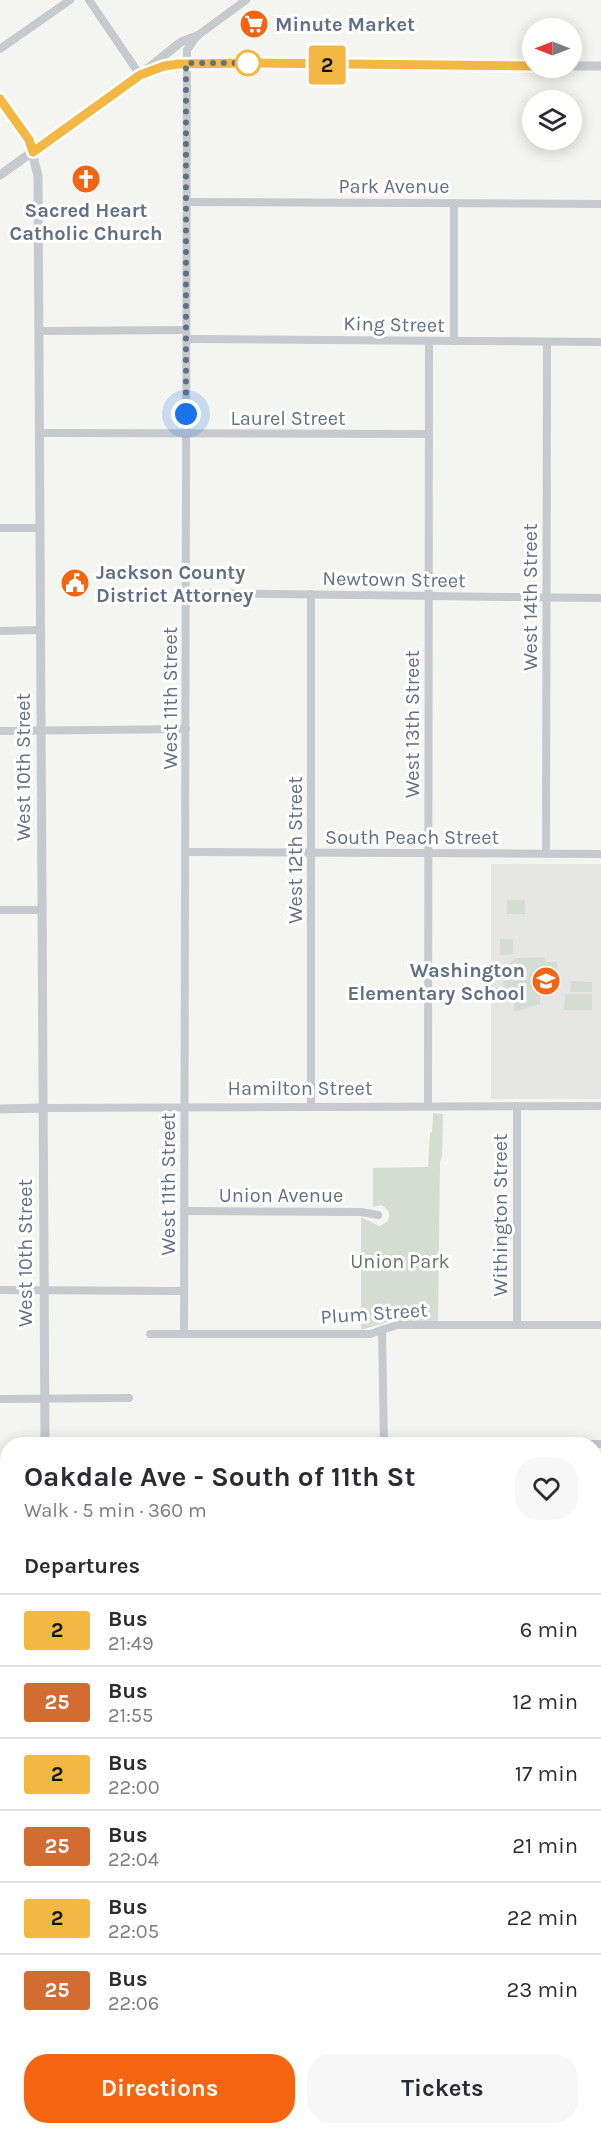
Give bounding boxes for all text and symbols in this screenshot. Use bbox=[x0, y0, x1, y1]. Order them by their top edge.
supermarket icon: Minute Market bbox=[238, 8, 270, 40]
place label: Minute Market bbox=[275, 13, 415, 36]
north arrow bbox=[522, 18, 582, 78]
map controls bbox=[522, 18, 582, 150]
line badge: 2 bbox=[308, 46, 346, 84]
unlabelled marker bbox=[235, 50, 261, 76]
text: 2 bbox=[321, 53, 333, 77]
button: layers bbox=[522, 90, 582, 150]
church icon: Sacred Heart Catholic Church bbox=[70, 163, 102, 195]
street label: Park Avenue bbox=[338, 175, 450, 198]
place label: Sacred Heart Catholic Church bbox=[10, 199, 162, 245]
street label: King Street bbox=[343, 312, 445, 337]
your location bbox=[171, 399, 201, 429]
street label: Laurel Street bbox=[230, 407, 346, 430]
street label: West 14th Street bbox=[519, 523, 542, 671]
place label: Jackson County District Attorney bbox=[96, 561, 253, 607]
public building icon: Jackson County District Attorney bbox=[59, 567, 91, 599]
street label: Newtown Street bbox=[322, 567, 466, 592]
street label: West 11th Street bbox=[159, 626, 182, 769]
street label: West 13th Street bbox=[401, 650, 424, 798]
street label: West 10th Street bbox=[12, 693, 35, 841]
street label: West 12th Street bbox=[284, 776, 307, 924]
street label: South Peach Street bbox=[325, 826, 499, 849]
place label: Washington Elementary School bbox=[347, 959, 525, 1005]
school or university icon: Washington Elementary School bbox=[530, 965, 562, 997]
street label: Hamilton Street bbox=[228, 1077, 373, 1100]
street label: West 11th Street bbox=[157, 1112, 180, 1255]
street label: Withington Street bbox=[489, 1133, 512, 1296]
street label: West 10th Street bbox=[14, 1179, 37, 1327]
street label: Union Avenue bbox=[219, 1184, 343, 1207]
park label: Union Park bbox=[350, 1250, 450, 1273]
street label: Plum Street bbox=[320, 1298, 429, 1329]
button: heart bbox=[515, 1457, 578, 1520]
text: Oakdale Ave - South of 11th St bbox=[24, 1460, 416, 1493]
text: Walk · 5 min · 360 m bbox=[24, 1499, 207, 1522]
text: Departures bbox=[24, 1553, 140, 1579]
text: Bus bbox=[108, 1606, 148, 1632]
text: 6 min bbox=[520, 1617, 578, 1643]
text: 2 bbox=[51, 1618, 63, 1642]
text: 21:49 bbox=[108, 1632, 154, 1655]
text: Bus bbox=[108, 1678, 148, 1704]
text: 12 min bbox=[512, 1689, 578, 1715]
text: 25 bbox=[45, 1690, 69, 1714]
text: 21:55 bbox=[108, 1704, 153, 1727]
text: Bus bbox=[108, 1750, 148, 1776]
text: 17 min bbox=[515, 1761, 578, 1787]
text: 2 bbox=[51, 1762, 63, 1786]
text: 22:00 bbox=[108, 1776, 160, 1799]
text: Bus bbox=[108, 1822, 148, 1848]
text: 21 min bbox=[512, 1833, 578, 1859]
text: 25 bbox=[45, 1834, 69, 1858]
text: 22:04 bbox=[108, 1848, 159, 1871]
text: Bus bbox=[108, 1894, 148, 1920]
text: 22 min bbox=[507, 1905, 578, 1931]
text: 2 bbox=[51, 1906, 63, 1930]
text: 22:05 bbox=[108, 1920, 159, 1943]
text: Bus bbox=[108, 1966, 148, 1992]
text: 23 min bbox=[507, 1977, 578, 2003]
text: 25 bbox=[45, 1978, 69, 2002]
text: 22:06 bbox=[108, 1992, 159, 2015]
button: Directions bbox=[24, 2054, 295, 2123]
button: Tickets bbox=[307, 2054, 578, 2123]

